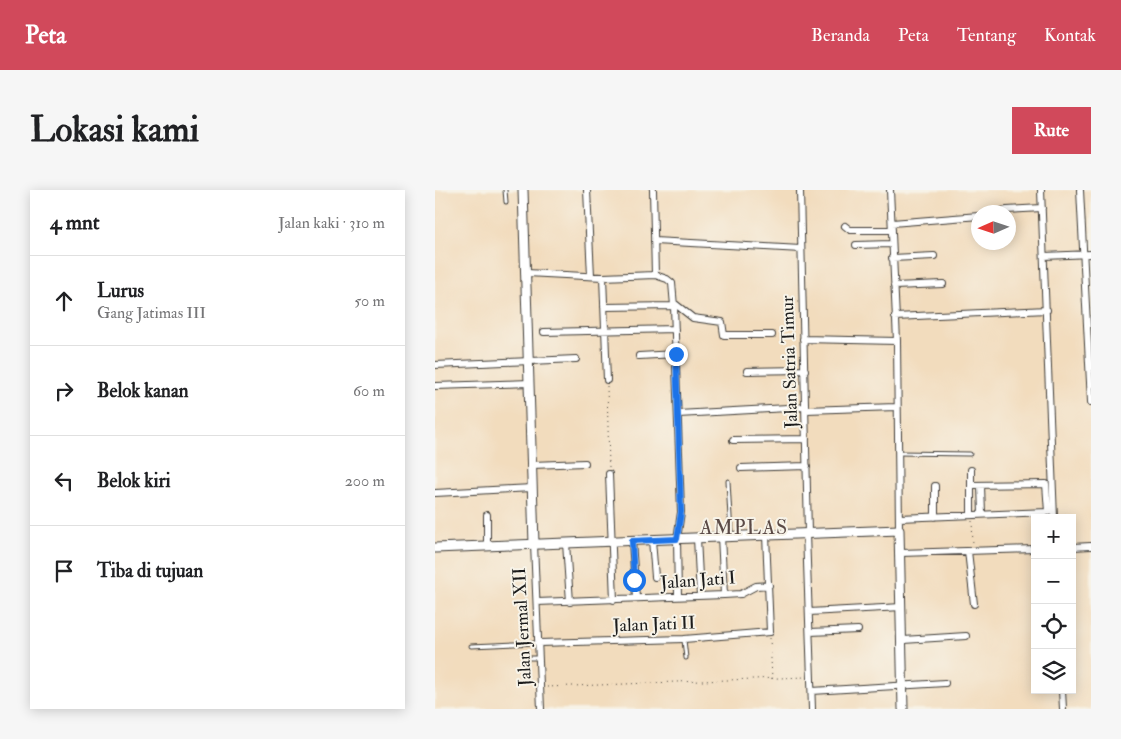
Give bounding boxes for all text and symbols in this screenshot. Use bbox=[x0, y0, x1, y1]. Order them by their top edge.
text: Peta bbox=[25, 20, 66, 51]
text: Beranda bbox=[811, 24, 870, 47]
text: Peta bbox=[898, 24, 929, 47]
text: Tentang bbox=[957, 24, 1016, 47]
text: Kontak bbox=[1044, 24, 1096, 47]
button: Rute bbox=[1012, 107, 1091, 154]
text: Lokasi kami bbox=[30, 108, 199, 152]
north arrow bbox=[971, 205, 1016, 250]
text: 4 mnt bbox=[50, 209, 100, 236]
text: Jalan kaki · 310 m bbox=[278, 213, 385, 233]
text: Lurus bbox=[97, 279, 144, 303]
icon: ahead bbox=[50, 287, 78, 315]
text: 50 m bbox=[354, 291, 385, 311]
street label: Jalan Satria Timur bbox=[776, 295, 803, 430]
text: Gang Jatimas III bbox=[97, 303, 206, 323]
route end bbox=[665, 343, 688, 366]
icon: right bbox=[50, 377, 78, 405]
text: Belok kanan bbox=[97, 379, 188, 403]
text: 60 m bbox=[353, 381, 385, 401]
icon: left bbox=[50, 467, 78, 495]
text: Belok kiri bbox=[97, 469, 171, 493]
text: 200 m bbox=[345, 471, 385, 491]
map controls bbox=[1031, 514, 1076, 694]
button: + bbox=[1031, 514, 1076, 559]
district label: AMPLAS bbox=[699, 515, 788, 540]
icon: arrive bbox=[50, 557, 78, 585]
text: Tiba di tujuan bbox=[97, 559, 203, 583]
button: − bbox=[1031, 559, 1076, 604]
street label: Jalan Jati I bbox=[659, 566, 736, 595]
street label: Jalan Jermal XII bbox=[508, 567, 537, 688]
route start bbox=[623, 569, 646, 592]
button: locate bbox=[1031, 604, 1076, 649]
street label: Jalan Jati II bbox=[611, 612, 696, 637]
button: layers bbox=[1031, 649, 1076, 694]

